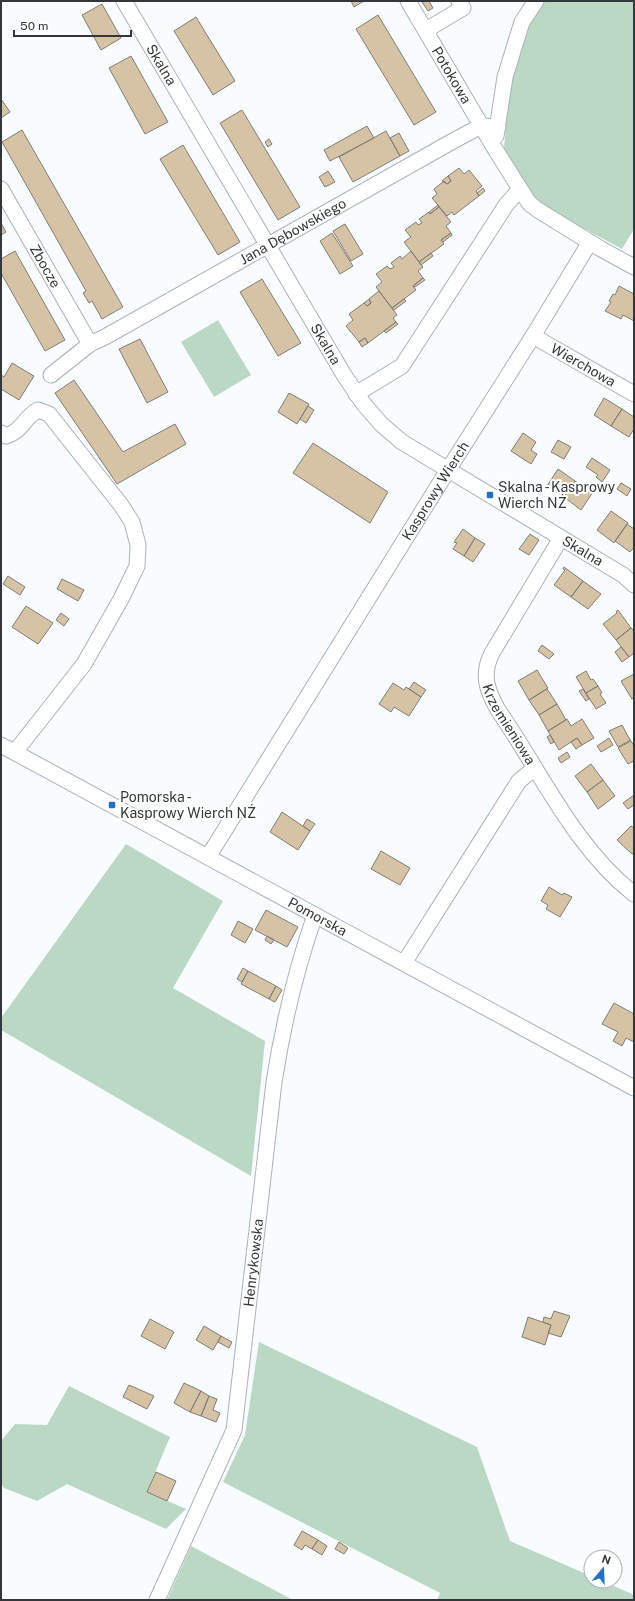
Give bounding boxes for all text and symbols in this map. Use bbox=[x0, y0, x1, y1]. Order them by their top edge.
scale bar bbox=[14, 12, 131, 38]
text: 50 m bbox=[20, 19, 48, 33]
street label: Skalna bbox=[143, 41, 180, 88]
street label: Potokowa bbox=[429, 44, 475, 107]
street label: Jana Dębowskiego bbox=[237, 195, 349, 268]
street label: Zbocze bbox=[27, 242, 64, 291]
street label: Skalna bbox=[308, 321, 344, 367]
street label: Wierchowa bbox=[548, 340, 619, 390]
street label: Kasprowy Wierch bbox=[399, 439, 472, 543]
place label: Skalna - Kasprowy Wierch NŻ bbox=[498, 479, 616, 511]
marker: Skalna - Kasprowy Wierch NŻ bbox=[485, 490, 495, 500]
street label: Skalna bbox=[559, 532, 606, 569]
street label: Krzemieniowa bbox=[479, 682, 539, 767]
place label: Pomorska - Kasprowy Wierch NŻ bbox=[120, 789, 256, 821]
marker: Pomorska - Kasprowy Wierch NŻ bbox=[107, 800, 117, 810]
street label: Pomorska bbox=[285, 894, 350, 939]
street label: Henrykowska bbox=[240, 1218, 266, 1308]
north arrow bbox=[583, 1549, 623, 1589]
text: N bbox=[600, 1552, 612, 1567]

